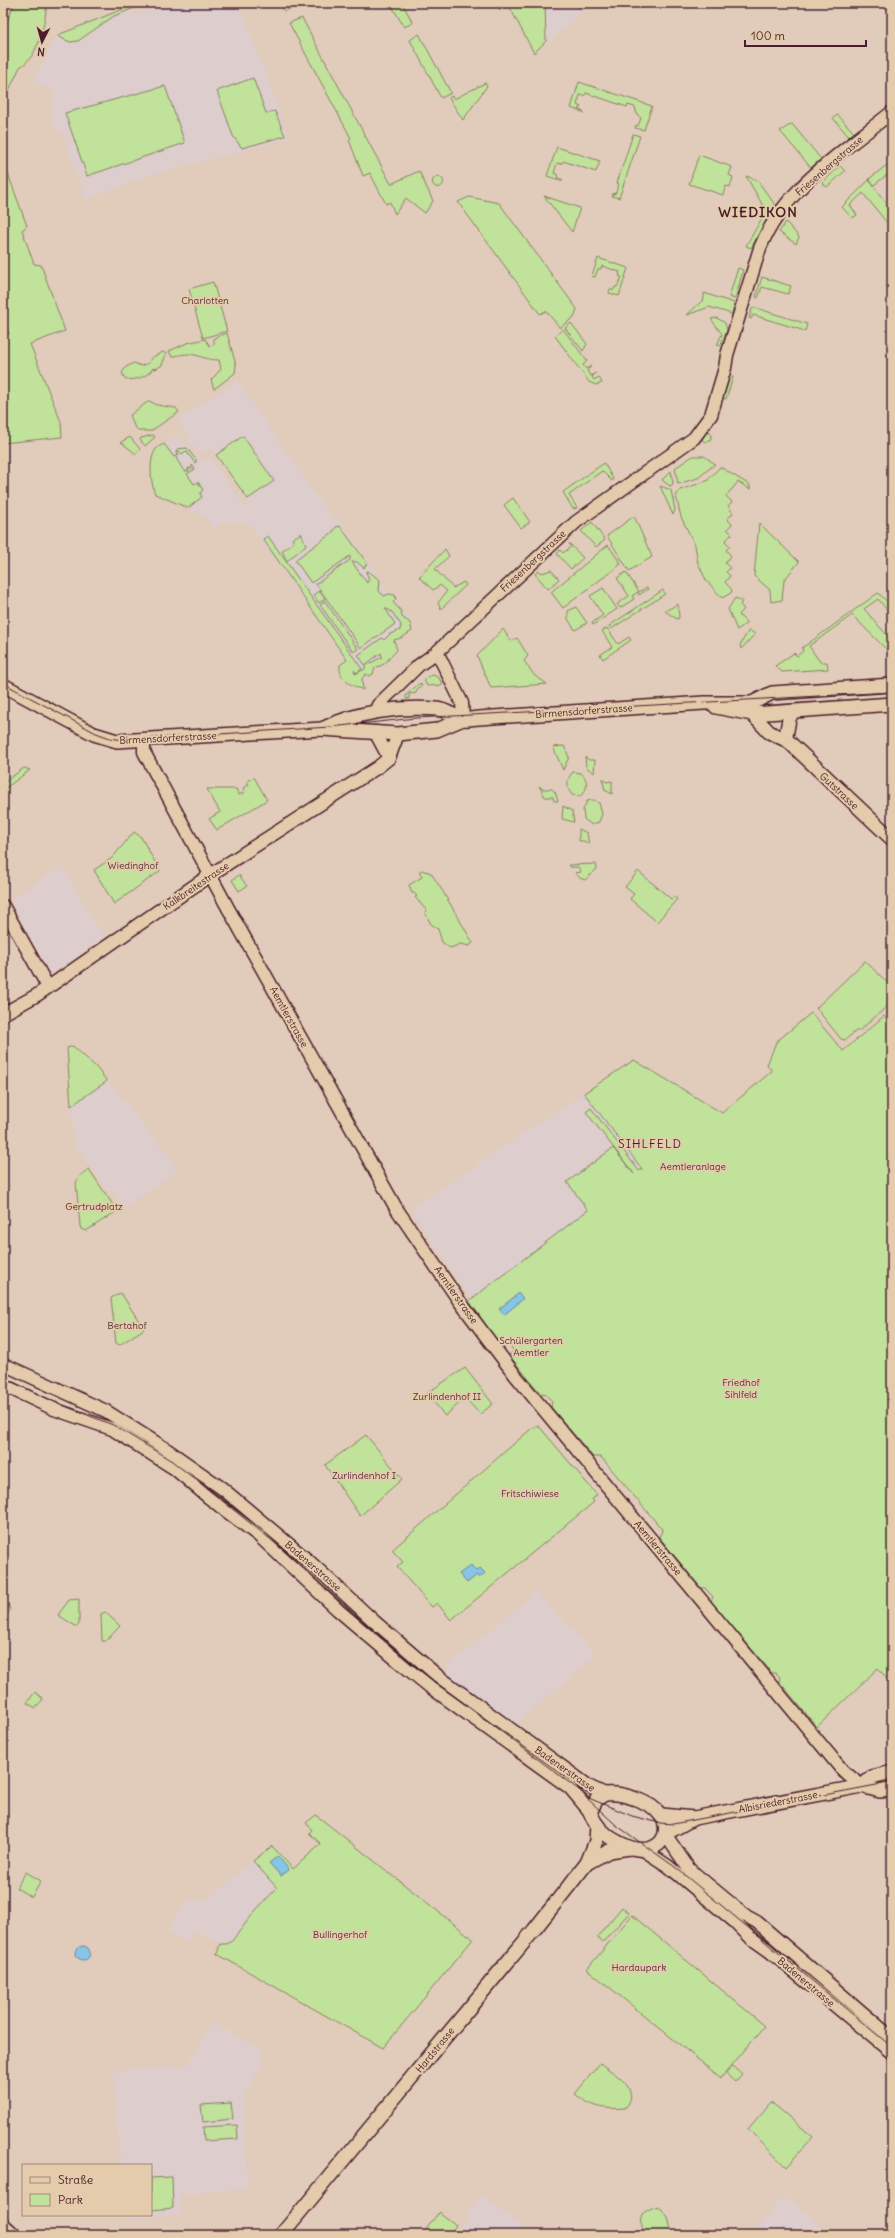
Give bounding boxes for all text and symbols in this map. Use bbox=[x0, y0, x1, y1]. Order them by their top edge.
north arrow bbox=[22, 22, 62, 62]
scale bar bbox=[745, 22, 866, 48]
text: 100 m bbox=[751, 28, 785, 43]
text: N bbox=[36, 45, 45, 59]
street label: Friesenbergstrasse bbox=[793, 133, 865, 199]
district label: WIEDIKON bbox=[718, 203, 798, 221]
park label: Charlotten bbox=[181, 294, 229, 307]
street label: Friesenbergstrasse bbox=[497, 527, 569, 595]
street label: Birmensdorferstrasse bbox=[535, 701, 633, 721]
street label: Birmensdorferstrasse bbox=[119, 729, 217, 747]
street label: Gutstrasse bbox=[817, 770, 861, 812]
park label: Wiedinghof bbox=[108, 859, 159, 872]
street label: Kalkbreitestrasse bbox=[161, 859, 231, 913]
street label: Aemtlerstrasse bbox=[267, 984, 311, 1050]
district label: SIHLFELD bbox=[618, 1136, 682, 1151]
park label: Aemtleranlage bbox=[660, 1160, 726, 1173]
park label: Gertrudplatz bbox=[65, 1200, 123, 1213]
street label: Aemtlerstrasse bbox=[431, 1264, 481, 1326]
park label: Bertahof bbox=[107, 1319, 148, 1332]
park label: Schülergarten Aemtler bbox=[499, 1334, 563, 1359]
park label: Friedhof Sihlfeld bbox=[722, 1376, 760, 1401]
park label: Zurlindenhof II bbox=[413, 1390, 481, 1403]
park label: Zurlindenhof I bbox=[332, 1469, 396, 1482]
park label: Fritschiwiese bbox=[501, 1487, 559, 1500]
street label: Aemtlerstrasse bbox=[631, 1518, 685, 1578]
street label: Badenerstrasse bbox=[282, 1538, 344, 1594]
street label: Badenerstrasse bbox=[532, 1743, 598, 1795]
street label: Albisriederstrasse bbox=[737, 1788, 819, 1816]
park label: Bullingerhof bbox=[313, 1928, 368, 1941]
street label: Badenerstrasse bbox=[775, 1954, 837, 2010]
park label: Hardaupark bbox=[612, 1961, 666, 1974]
street label: Hardstrasse bbox=[413, 2025, 457, 2075]
legend bbox=[22, 2164, 152, 2216]
text: Straße bbox=[58, 2172, 93, 2187]
text: Park bbox=[58, 2192, 83, 2207]

